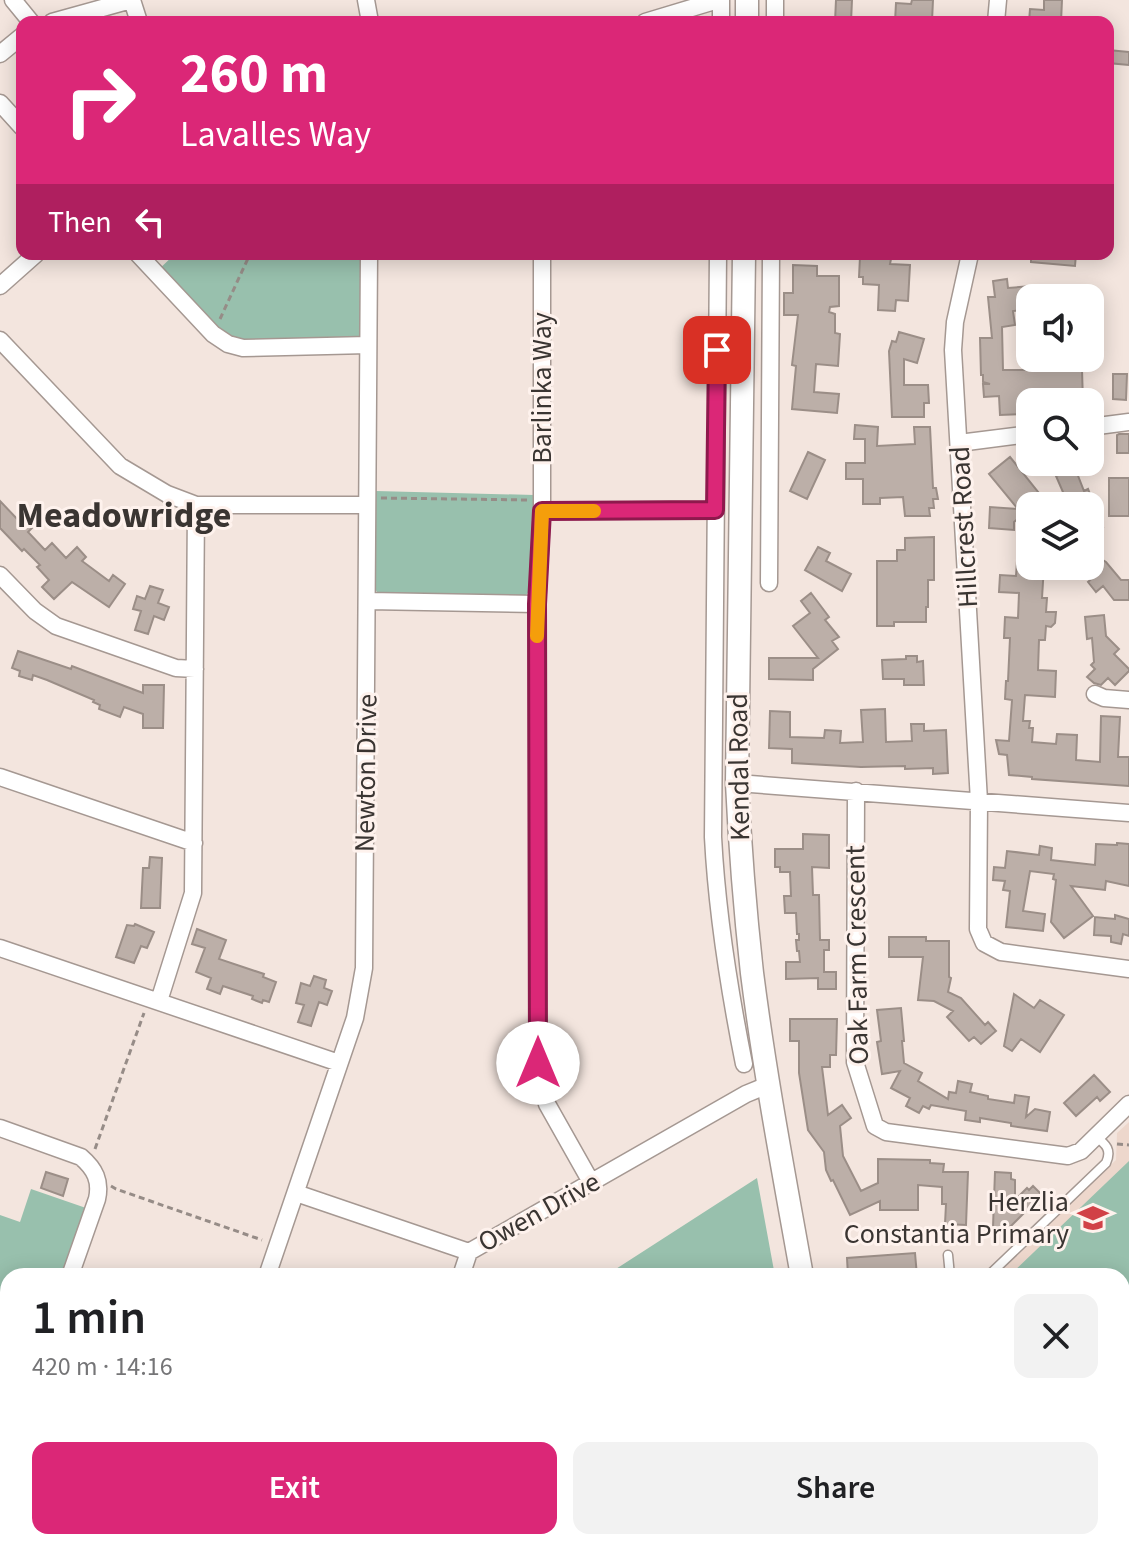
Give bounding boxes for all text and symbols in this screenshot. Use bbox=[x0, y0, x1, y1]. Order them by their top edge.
text: 260 m bbox=[180, 35, 328, 114]
icon: right bbox=[48, 48, 152, 152]
text: Lavalles Way bbox=[180, 109, 371, 160]
icon: left bbox=[128, 200, 172, 244]
text: Then bbox=[48, 201, 112, 244]
map controls bbox=[1016, 284, 1104, 580]
button: sound bbox=[1016, 284, 1104, 372]
street label: Barlinka Way bbox=[522, 312, 562, 464]
pin bbox=[683, 316, 751, 384]
icon: arrive bbox=[695, 328, 739, 372]
button: search bbox=[1016, 388, 1104, 476]
street label: Hillcrest Road bbox=[940, 445, 988, 609]
district label: Meadowridge bbox=[16, 490, 232, 541]
button: layers bbox=[1016, 492, 1104, 580]
street label: Kendal Road bbox=[718, 693, 760, 841]
street label: Newton Drive bbox=[345, 694, 387, 852]
street label: Oak Farm Crescent bbox=[835, 844, 879, 1065]
position arrow bbox=[496, 1021, 580, 1105]
street label: Owen Drive bbox=[471, 1162, 607, 1262]
place label: Herzlia Constantia Primary bbox=[844, 1182, 1069, 1254]
school or university icon: Herzlia Constantia Primary bbox=[1076, 1201, 1110, 1235]
text: 1 min bbox=[32, 1284, 146, 1352]
button: close bbox=[1014, 1294, 1098, 1378]
text: 420 m · 14:16 bbox=[32, 1348, 173, 1385]
button: Exit bbox=[32, 1442, 557, 1534]
button: Share bbox=[573, 1442, 1098, 1534]

